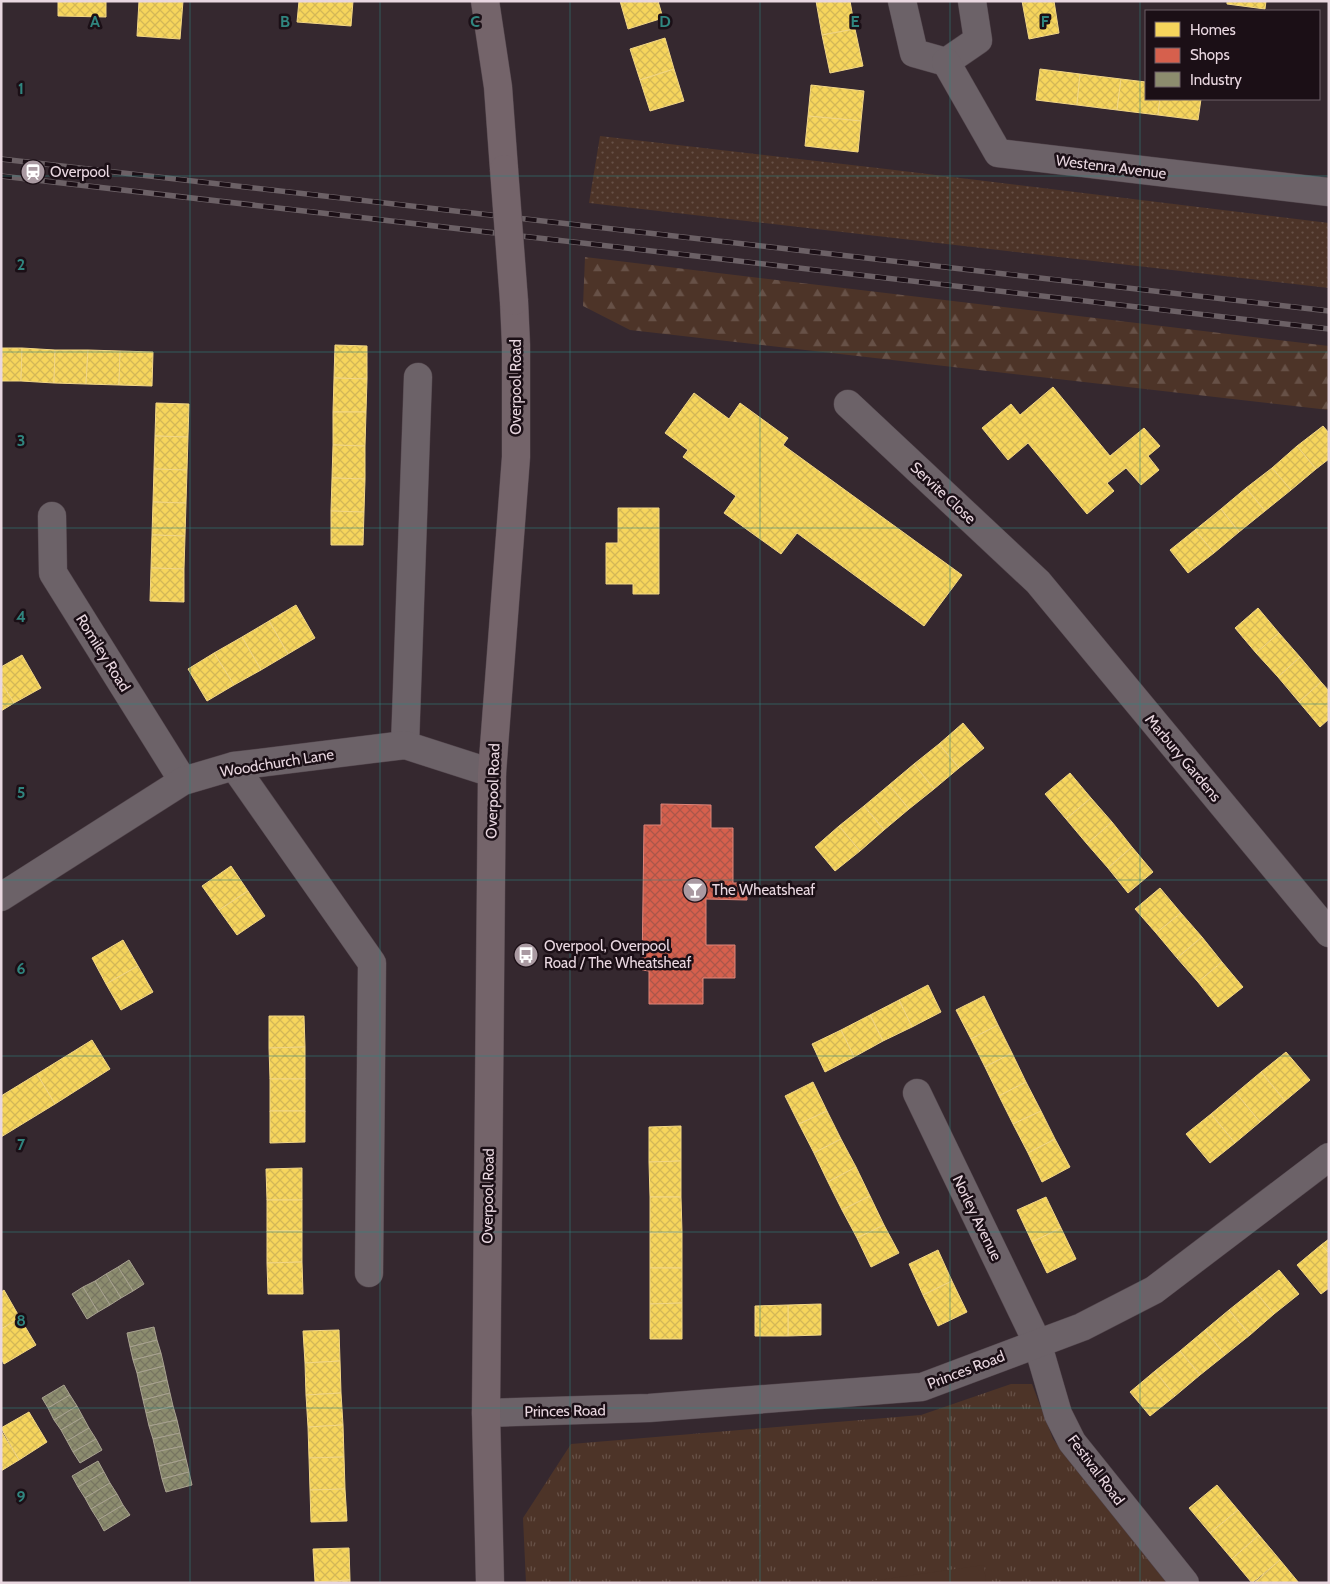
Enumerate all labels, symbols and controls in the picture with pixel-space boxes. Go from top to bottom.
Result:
legend [1145,10,1320,100]
text: A [90,12,100,31]
text: B [280,12,290,31]
text: C [470,12,480,31]
text: D [659,12,671,31]
text: E [850,12,860,31]
text: F [1041,12,1050,31]
text: Homes [1190,21,1236,39]
text: Shops [1190,46,1230,64]
text: Industry [1190,71,1242,89]
text: 1 [18,79,24,98]
street label: Westenra Avenue [1055,151,1168,183]
station icon: Overpool [20,159,46,185]
place label: Overpool [50,163,110,181]
text: 2 [17,255,25,274]
street label: Overpool Road [507,339,525,435]
text: 3 [17,431,25,450]
street label: Servite Close [907,458,980,528]
text: 4 [16,607,26,626]
street label: Romiley Road [72,611,134,695]
street label: Marbury Gardens [1141,711,1225,805]
street label: Overpool Road [482,743,504,839]
street label: Woodchurch Lane [219,745,335,781]
text: 5 [17,783,25,802]
bar icon: The Wheatsheaf [682,877,708,903]
place label: The Wheatsheaf [712,881,815,899]
place label: Overpool, Overpool Road / The Wheatsheaf [544,937,691,972]
bus stop icon: Overpool, Overpool Road / The Wheatsheaf [513,942,539,968]
text: 6 [17,959,26,978]
text: 7 [17,1135,26,1154]
street label: Overpool Road [478,1148,498,1244]
street label: Norley Avenue [949,1172,1006,1264]
text: 8 [16,1311,26,1330]
street label: Princes Road [925,1347,1007,1393]
street label: Princes Road [524,1401,606,1421]
street label: Festival Road [1064,1431,1128,1509]
text: 9 [17,1487,26,1506]

